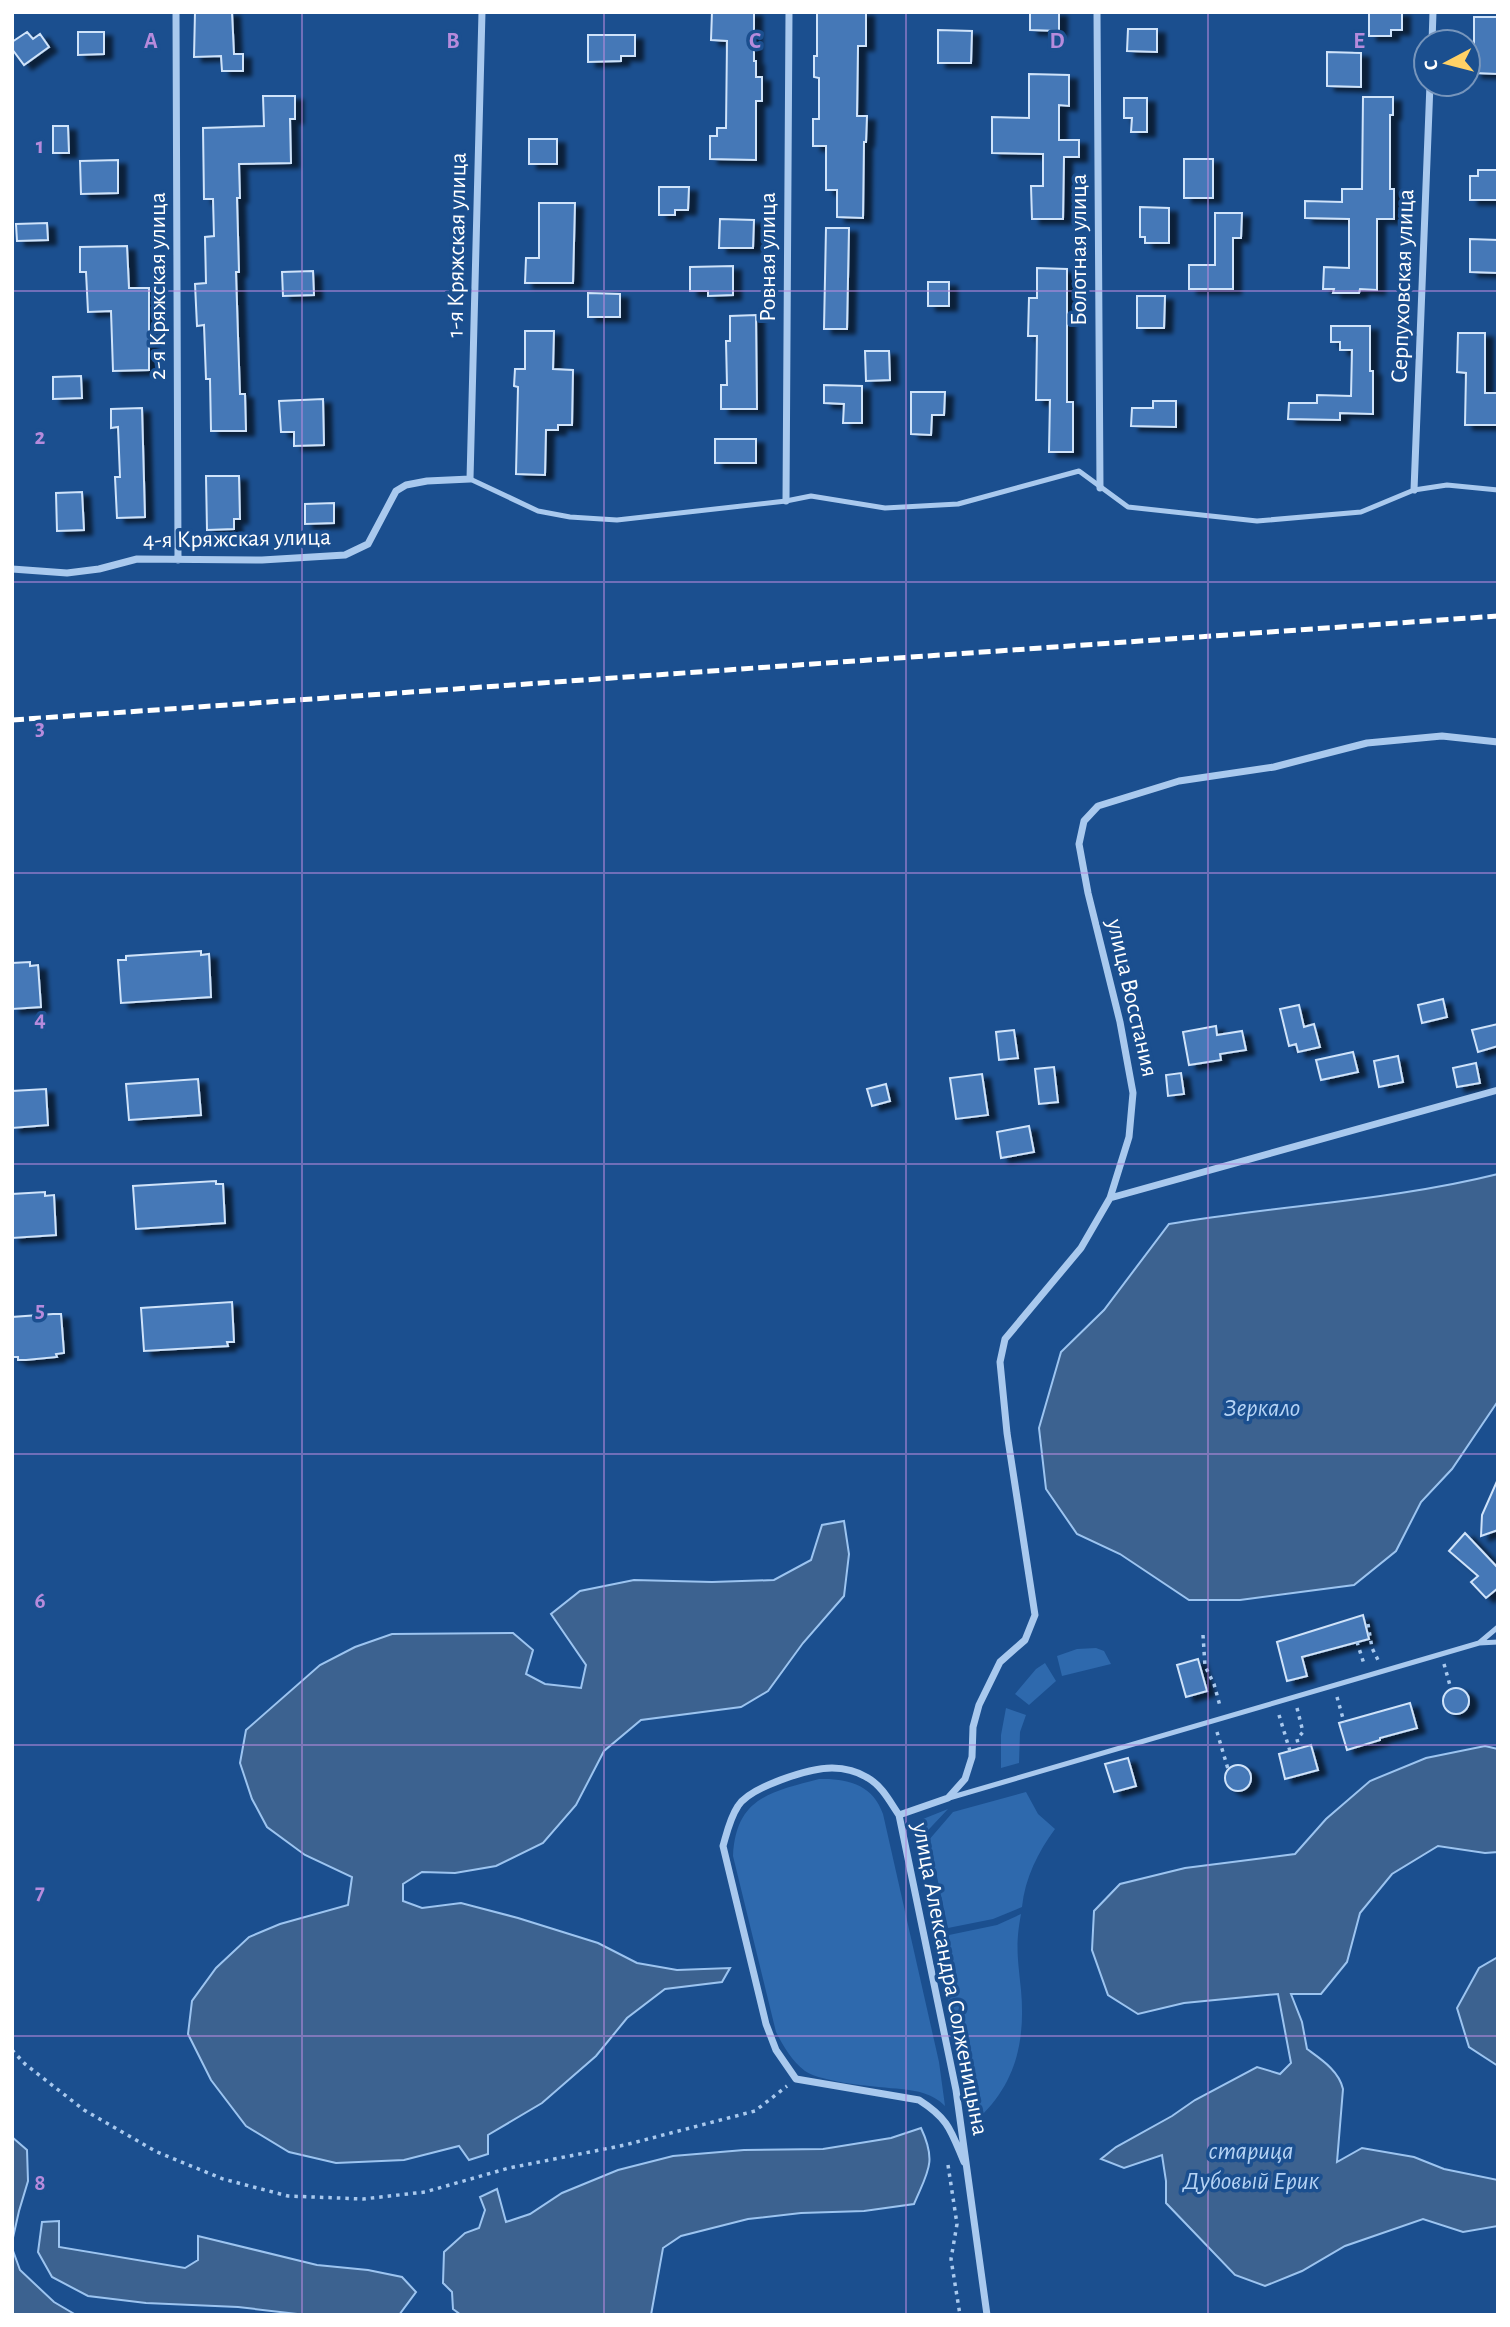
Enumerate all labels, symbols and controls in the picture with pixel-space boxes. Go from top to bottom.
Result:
north arrow [1412,28,1482,98]
text: A [144,30,158,53]
text: B [446,30,460,53]
text: C [749,30,761,53]
text: D [1049,30,1065,53]
text: E [1353,30,1365,53]
text: С [1422,59,1442,71]
text: 1 [36,135,44,158]
street label: 1-я Кряжская улица [443,152,471,338]
street label: Болотная улица [1067,174,1091,326]
street label: Серпуховская улица [1388,188,1418,383]
street label: 2-я Кряжская улица [146,192,170,380]
street label: Ровная улица [756,192,780,322]
text: 2 [35,426,46,449]
street label: 4-я Кряжская улица [143,525,331,553]
text: 3 [35,717,45,740]
street label: улица Восстания [1102,916,1162,1079]
text: 4 [34,1008,46,1031]
text: 5 [35,1299,45,1322]
water label: Зеркало [1224,1395,1300,1421]
text: 6 [34,1590,46,1613]
street label: улица Александра Солженицына [908,1820,992,2138]
text: 7 [35,1881,45,1904]
water label: старица Дубовый Ерик [1182,2138,1320,2194]
text: 8 [34,2172,46,2195]

